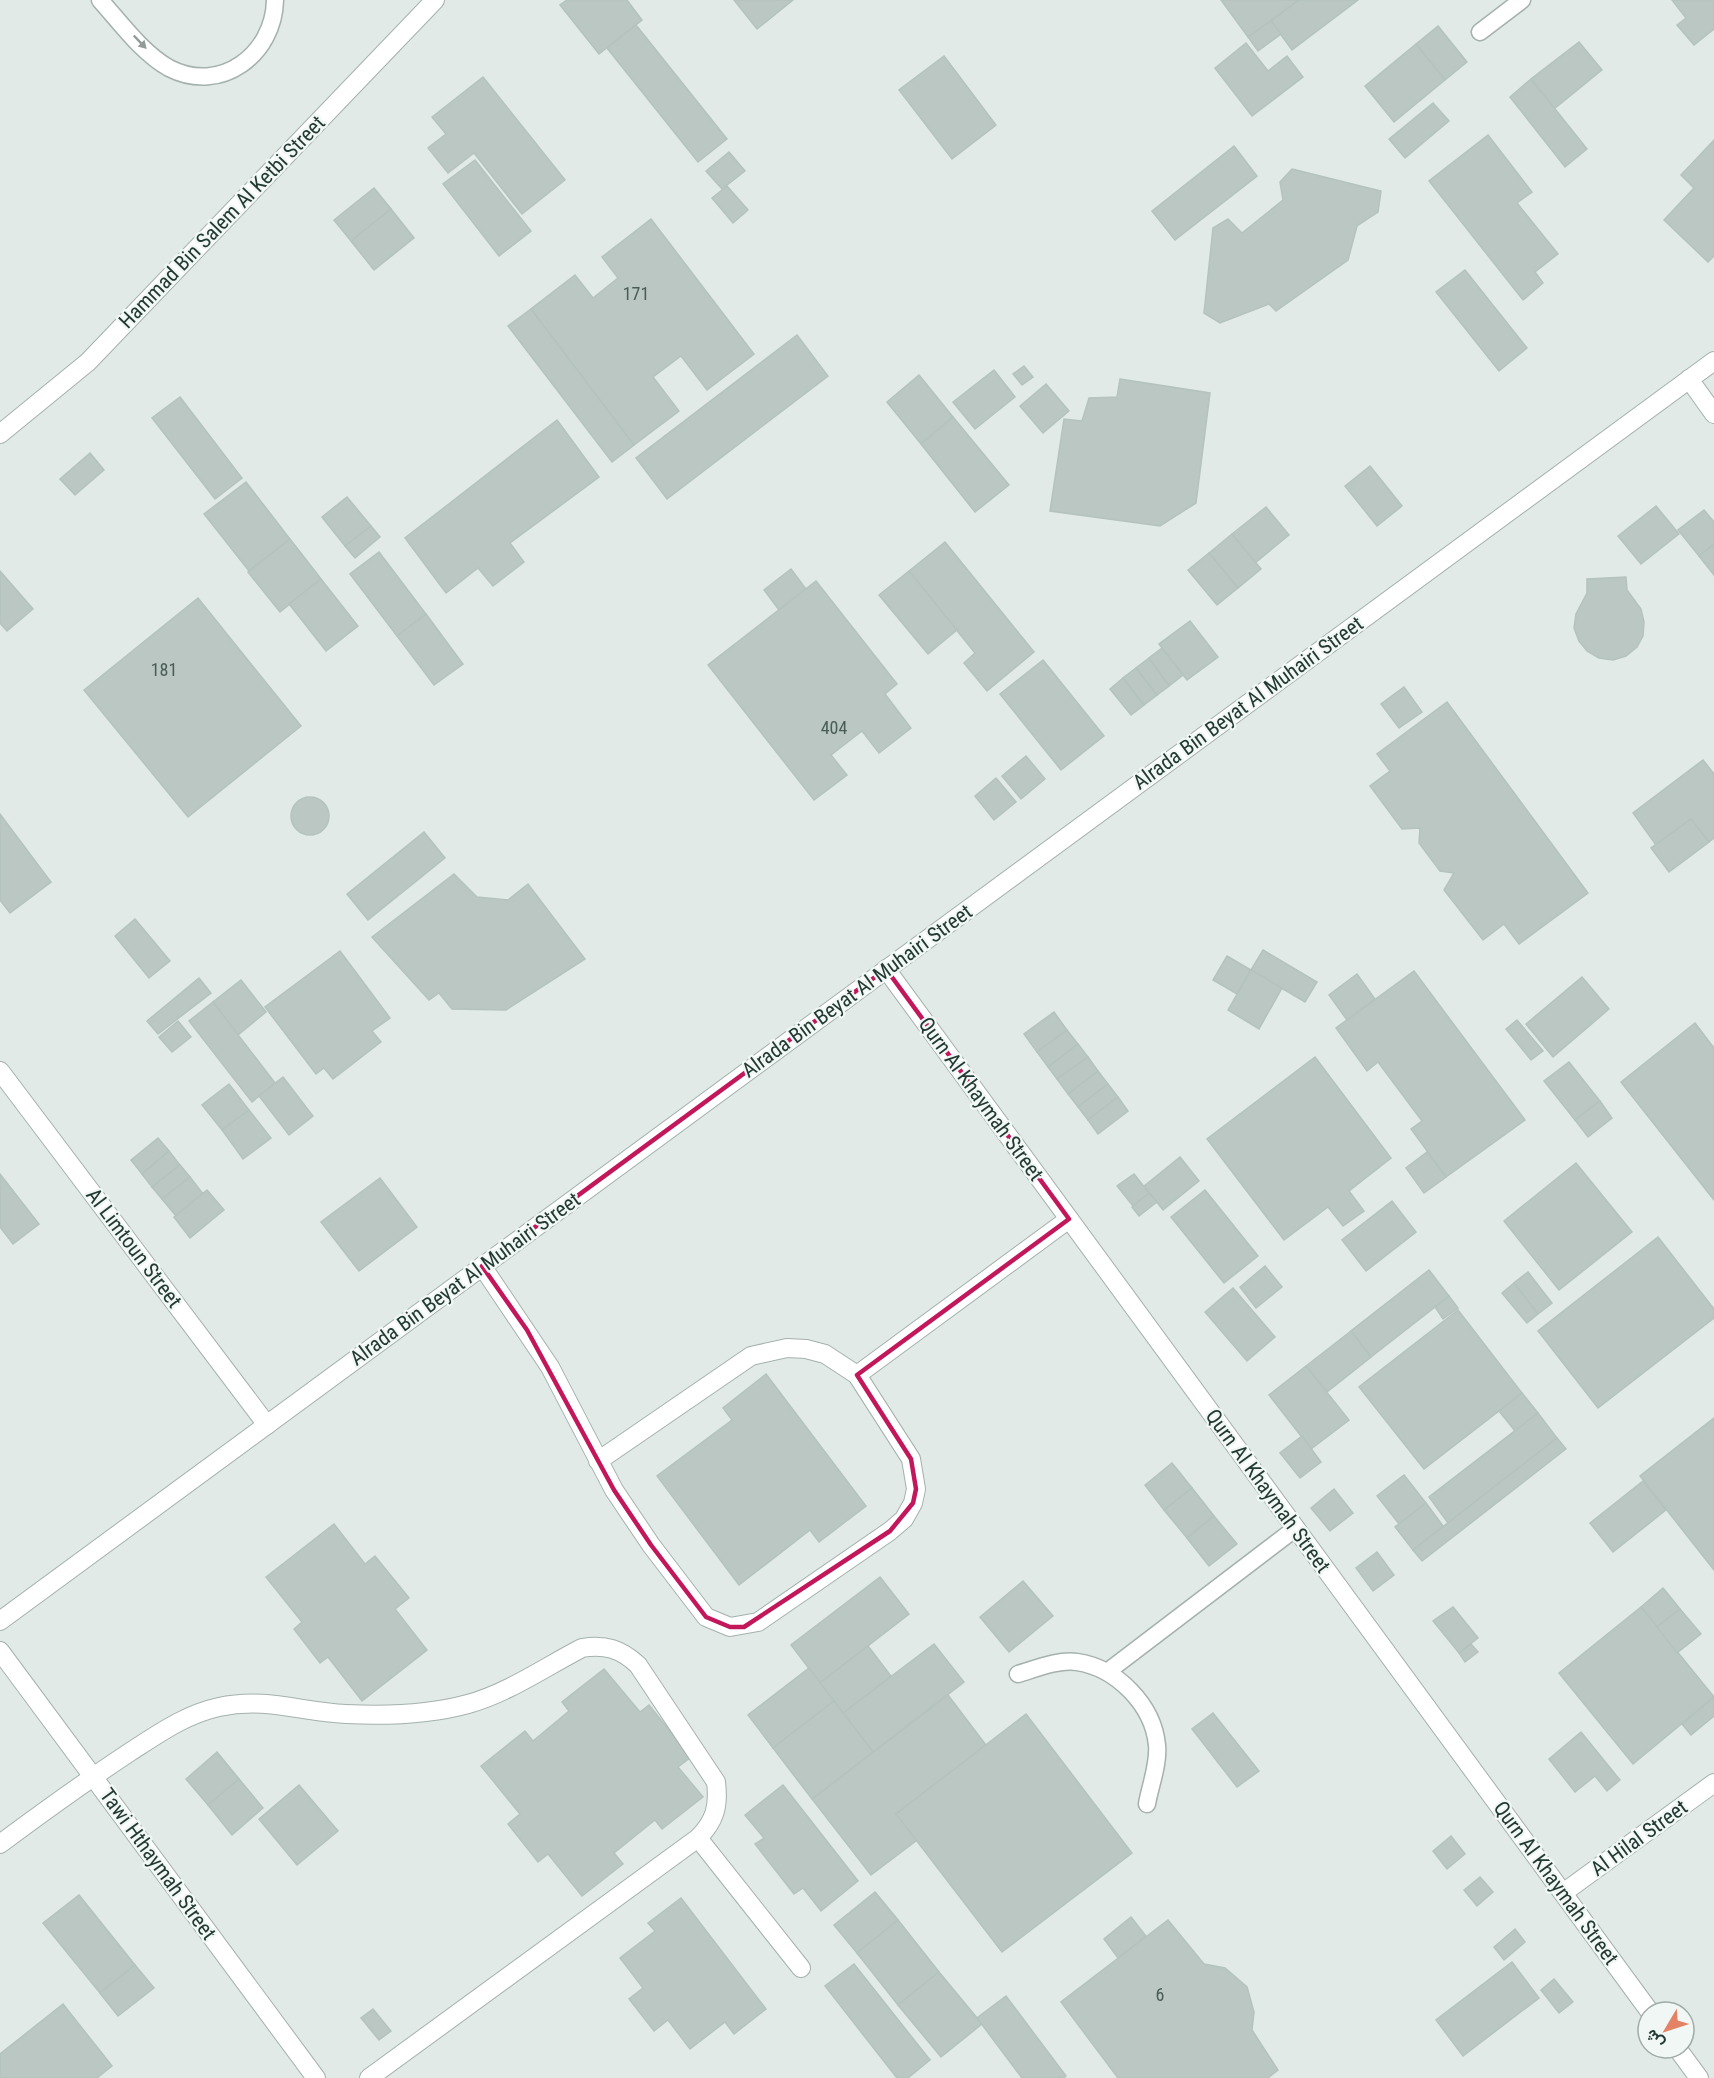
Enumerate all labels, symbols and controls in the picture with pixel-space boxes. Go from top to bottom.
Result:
one-way arrow [133,35,147,50]
street label: Hammad Bin Salem Al Ketbi Street [114,111,330,333]
house number: 171 [623,283,649,304]
street label: Alrada Bin Beyat Al Muhairi Street [1128,611,1368,795]
house number: 181 [151,659,177,680]
house number: 404 [821,717,847,738]
street label: Alrada Bin Beyat Al Muhairi Street [737,899,977,1083]
street label: Qurn Al Khaymah Street [914,1013,1048,1185]
street label: Al Limtoun Street [81,1184,187,1312]
street label: Alrada Bin Beyat Al Muhairi Street [345,1187,585,1371]
street label: Qurn Al Khaymah Street [1201,1405,1335,1577]
street label: Tawi Hthaymah Street [95,1784,221,1944]
street label: Al Hilal Street [1586,1795,1692,1881]
street label: Qurn Al Khaymah Street [1489,1797,1623,1969]
house number: 6 [1156,1984,1164,2005]
north arrow [1636,2000,1696,2060]
text: ش [1641,2026,1668,2053]

